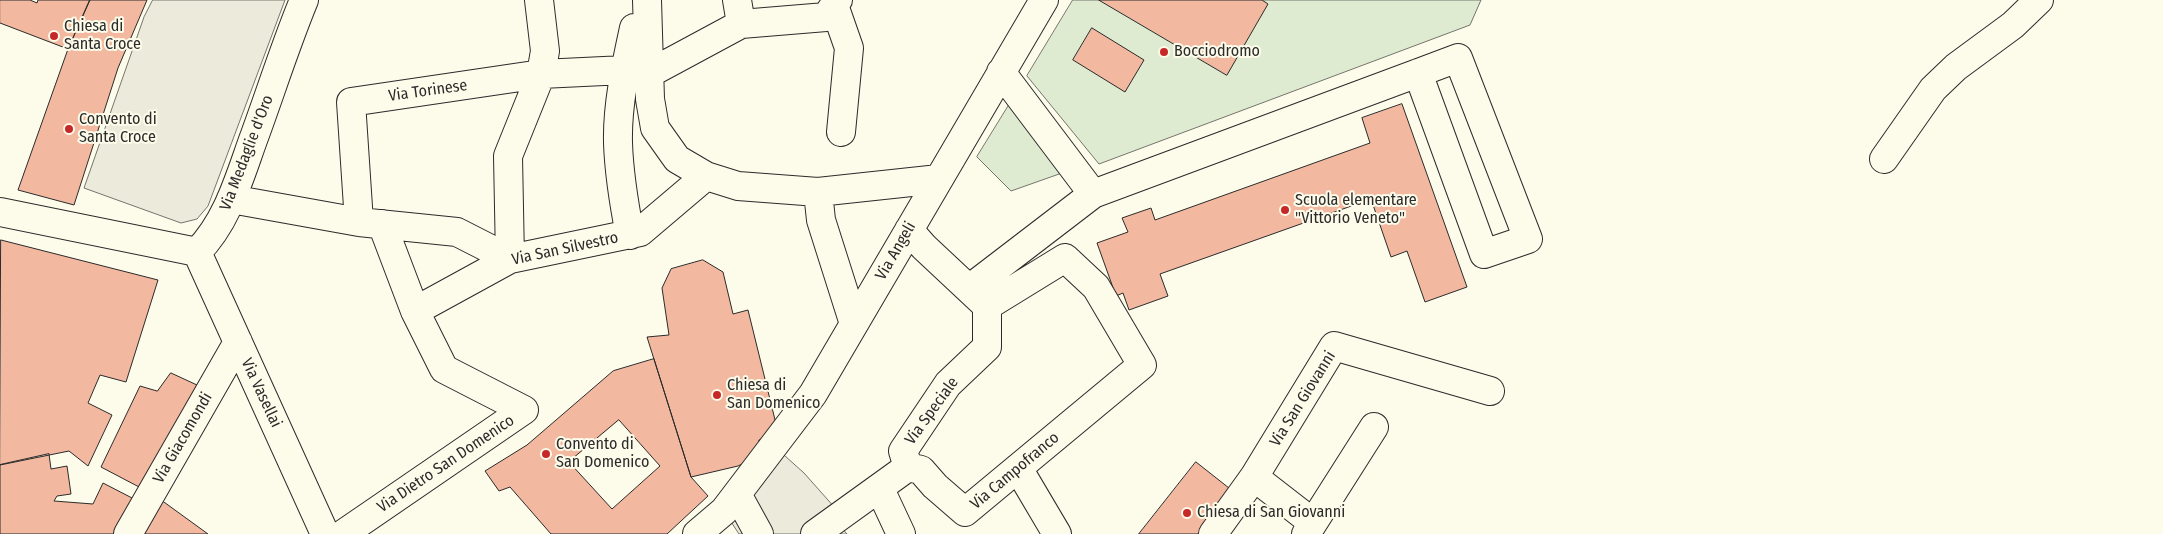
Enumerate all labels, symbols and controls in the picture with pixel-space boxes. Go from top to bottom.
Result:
place label: Chiesa di Santa Croce [64,17,141,55]
marker: Chiesa di Santa Croce [48,30,60,42]
place label: Bocciodromo [1174,42,1260,62]
marker: Bocciodromo [1158,46,1170,58]
street label: Via Torinese [387,76,469,106]
street label: Via Medaglie d'Oro [216,93,278,213]
place label: Convento di Santa Croce [79,110,157,148]
marker: Convento di Santa Croce [63,123,75,135]
place label: Scuola elementare "Vittorio Veneto" [1295,191,1417,229]
marker: Scuola elementare "Vittorio Veneto" [1279,204,1291,216]
street label: Via Angeli [872,218,920,284]
street label: Via San Silvestro [510,228,620,270]
street label: Via San Giovanni [1266,348,1340,450]
street label: Via Vasellai [237,355,285,431]
street label: Via Speciale [901,374,963,448]
place label: Chiesa di San Domenico [727,376,820,414]
street label: Via Giacomondi [149,389,217,487]
marker: Chiesa di San Domenico [711,389,723,401]
street label: Via Dietro San Domenico [374,411,518,517]
street label: Via Campofranco [967,428,1063,514]
place label: Convento di San Domenico [556,435,649,473]
marker: Convento di San Domenico [540,448,552,460]
place label: Chiesa di San Giovanni [1197,503,1345,523]
marker: Chiesa di San Giovanni [1181,507,1193,519]

